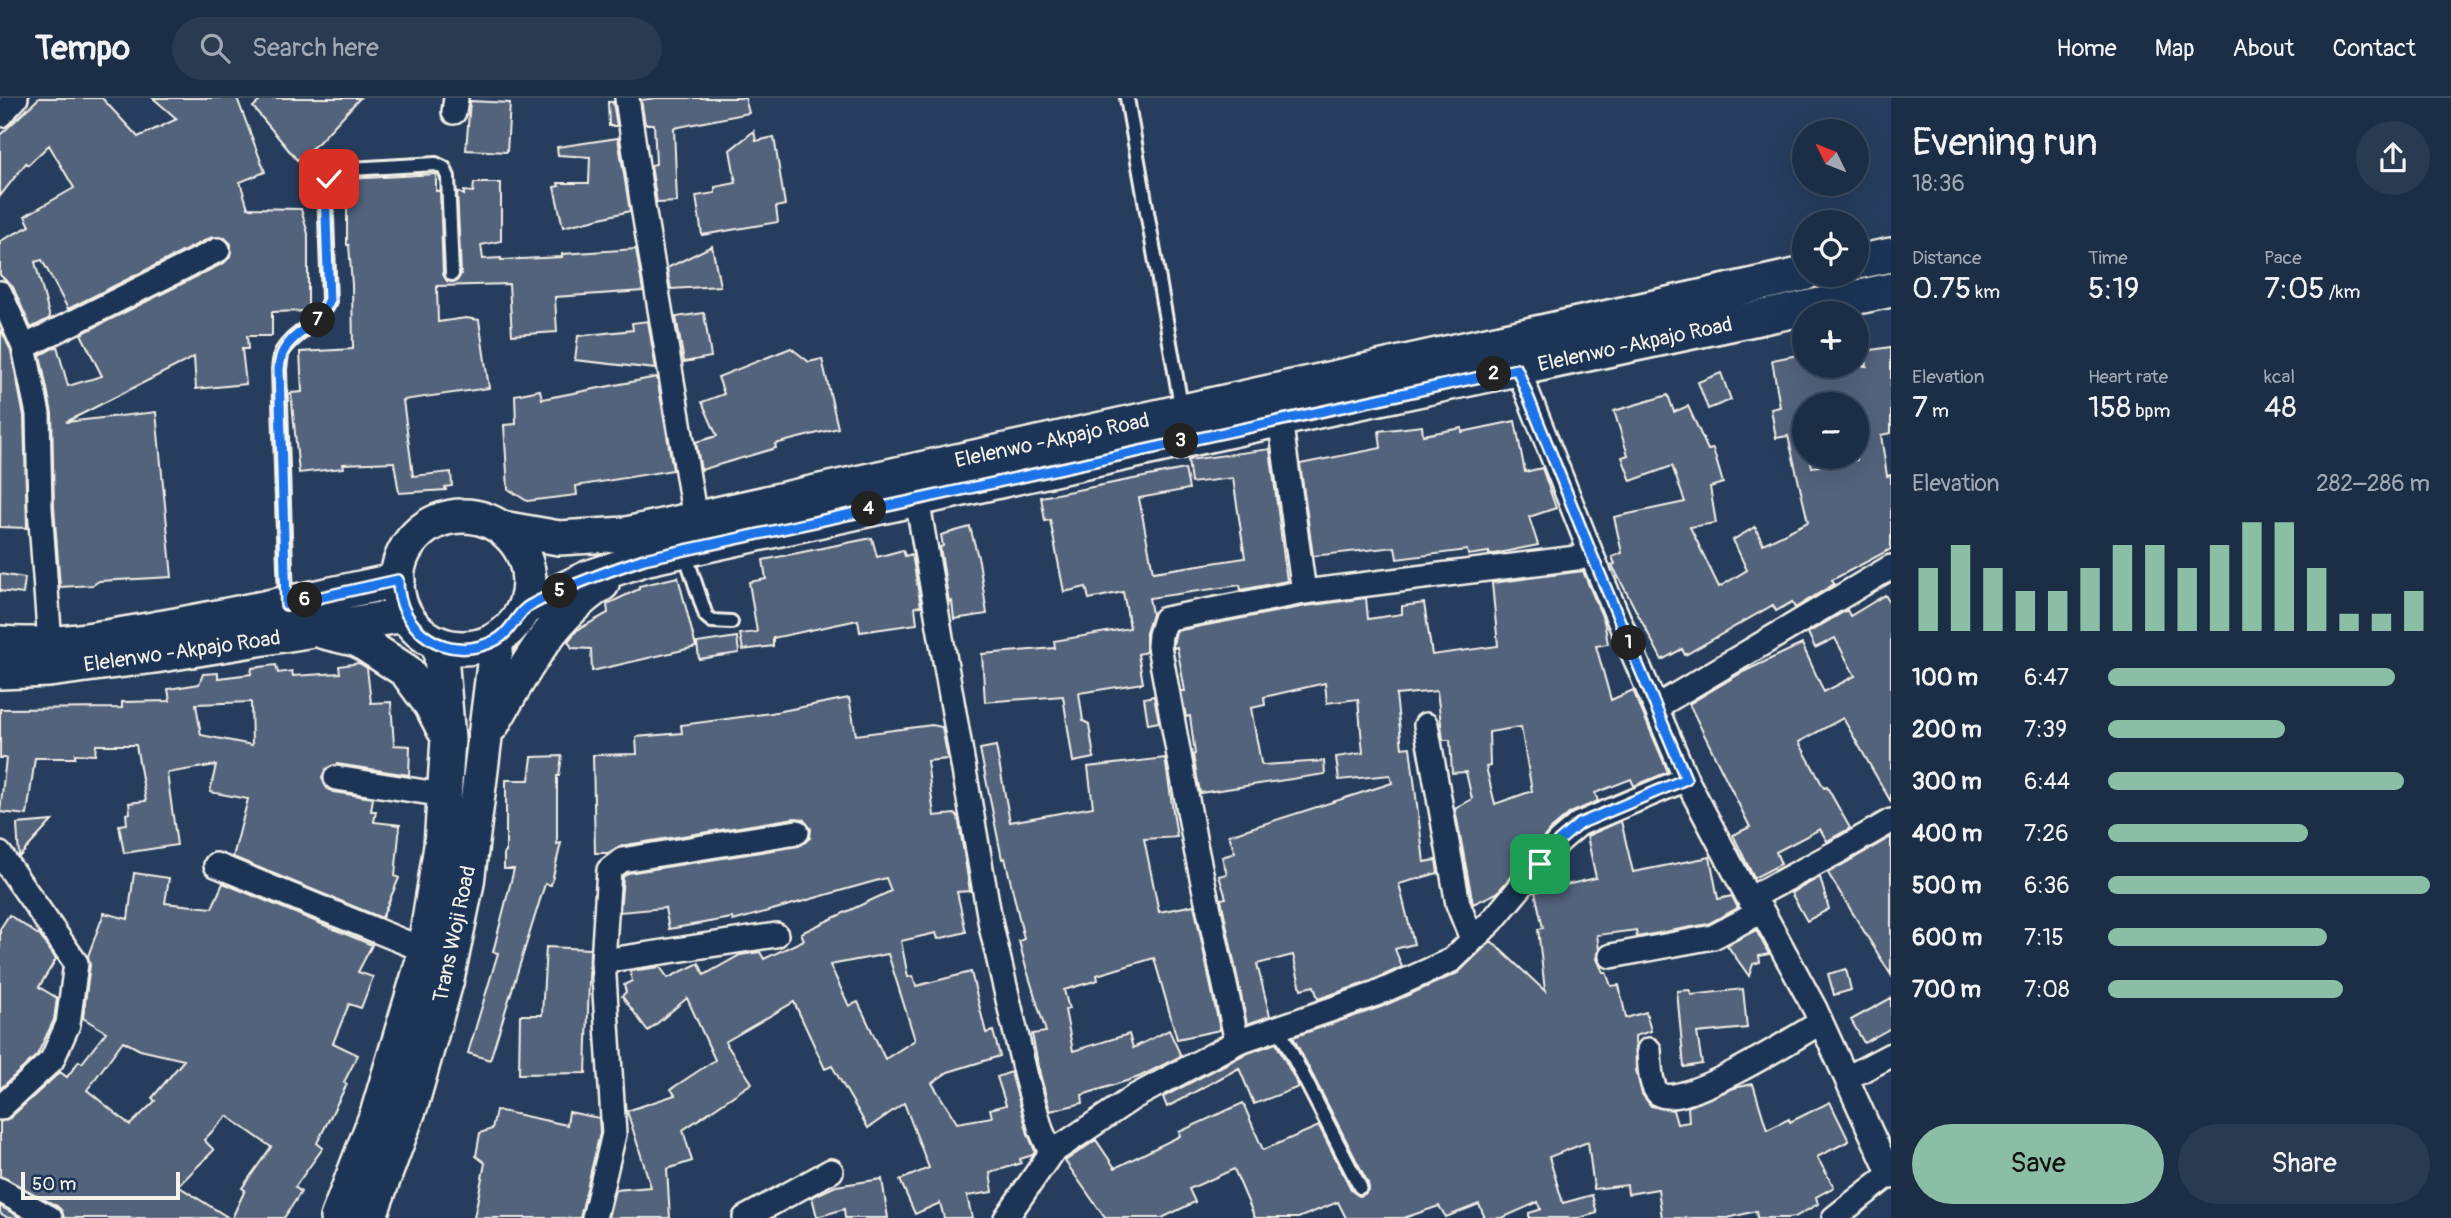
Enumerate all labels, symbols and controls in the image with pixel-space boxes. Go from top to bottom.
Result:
search box [172,17,662,80]
text: Tempo [35,28,130,69]
icon: search [196,29,234,67]
text: Search here [252,32,379,64]
text: Home [2056,34,2117,63]
text: Map [2155,34,2195,63]
text: About [2233,34,2295,63]
text: Contact [2333,34,2416,63]
north arrow [1792,119,1869,196]
map controls [1792,119,1869,469]
text: Evening run [1912,119,2098,167]
button: share [2356,121,2430,195]
pin [299,149,359,209]
icon: check [310,160,348,198]
text: 18:36 [1912,169,1965,198]
button: locate [1792,210,1869,287]
text: Distance [1912,246,1981,270]
text: Time [2088,246,2128,270]
text: Pace [2264,246,2302,270]
text: 0.75 [1912,270,1971,307]
text: 5:19 [2088,270,2139,307]
text: 7:05 [2264,270,2325,307]
text: km [1971,280,2000,304]
text: /km [2325,280,2360,304]
button: + [1792,301,1869,378]
pin: 7 [300,302,336,338]
text: 7 [312,307,323,331]
street label: Elelenwo -Akpajo Road [1535,311,1735,378]
pin: 2 [1476,356,1512,392]
text: 2 [1488,361,1499,385]
text: Elevation [1912,365,1984,389]
text: Heart rate [2088,365,2168,389]
text: kcal [2264,365,2295,389]
text: 7 [1912,389,1928,426]
text: 158 [2088,389,2131,426]
text: 48 [2264,389,2297,426]
button: − [1792,392,1869,469]
text: m [1928,399,1949,423]
text: bpm [2131,399,2170,423]
street label: Elelenwo -Akpajo Road [952,407,1152,474]
pin: 3 [1164,424,1198,458]
text: 3 [1175,428,1186,452]
text: Elevation [1912,469,2000,498]
text: 282–286 m [2316,469,2430,498]
pin: 4 [852,492,886,526]
text: 4 [863,496,874,520]
pin: 5 [542,574,578,608]
text: 5 [554,578,565,602]
pin: 6 [288,582,322,618]
text: 6 [299,587,310,611]
street label: Elelenwo -Akpajo Road [82,624,282,679]
pin: 1 [1612,626,1646,660]
text: 1 [1625,630,1632,654]
text: 100 m [1912,663,1978,692]
text: 6:47 [2024,663,2069,692]
text: 200 m [1912,715,1982,744]
text: 7:39 [2024,715,2067,744]
text: 300 m [1912,767,1982,796]
text: 6:44 [2024,767,2070,796]
text: 400 m [1912,819,1982,848]
text: 7:26 [2024,819,2069,848]
pin [1510,834,1570,894]
icon: arrive [1521,845,1559,883]
street label: Trans Woji Road [427,863,482,1005]
text: 500 m [1912,871,1981,900]
text: 6:36 [2024,871,2070,900]
text: 600 m [1912,923,1982,952]
text: 7:15 [2024,923,2064,952]
text: 700 m [1912,975,1981,1004]
text: 7:08 [2024,975,2070,1004]
button: Save [1912,1124,2164,1204]
button: Share [2178,1124,2430,1204]
scale bar [21,1169,180,1201]
text: 50 m [32,1172,76,1196]

